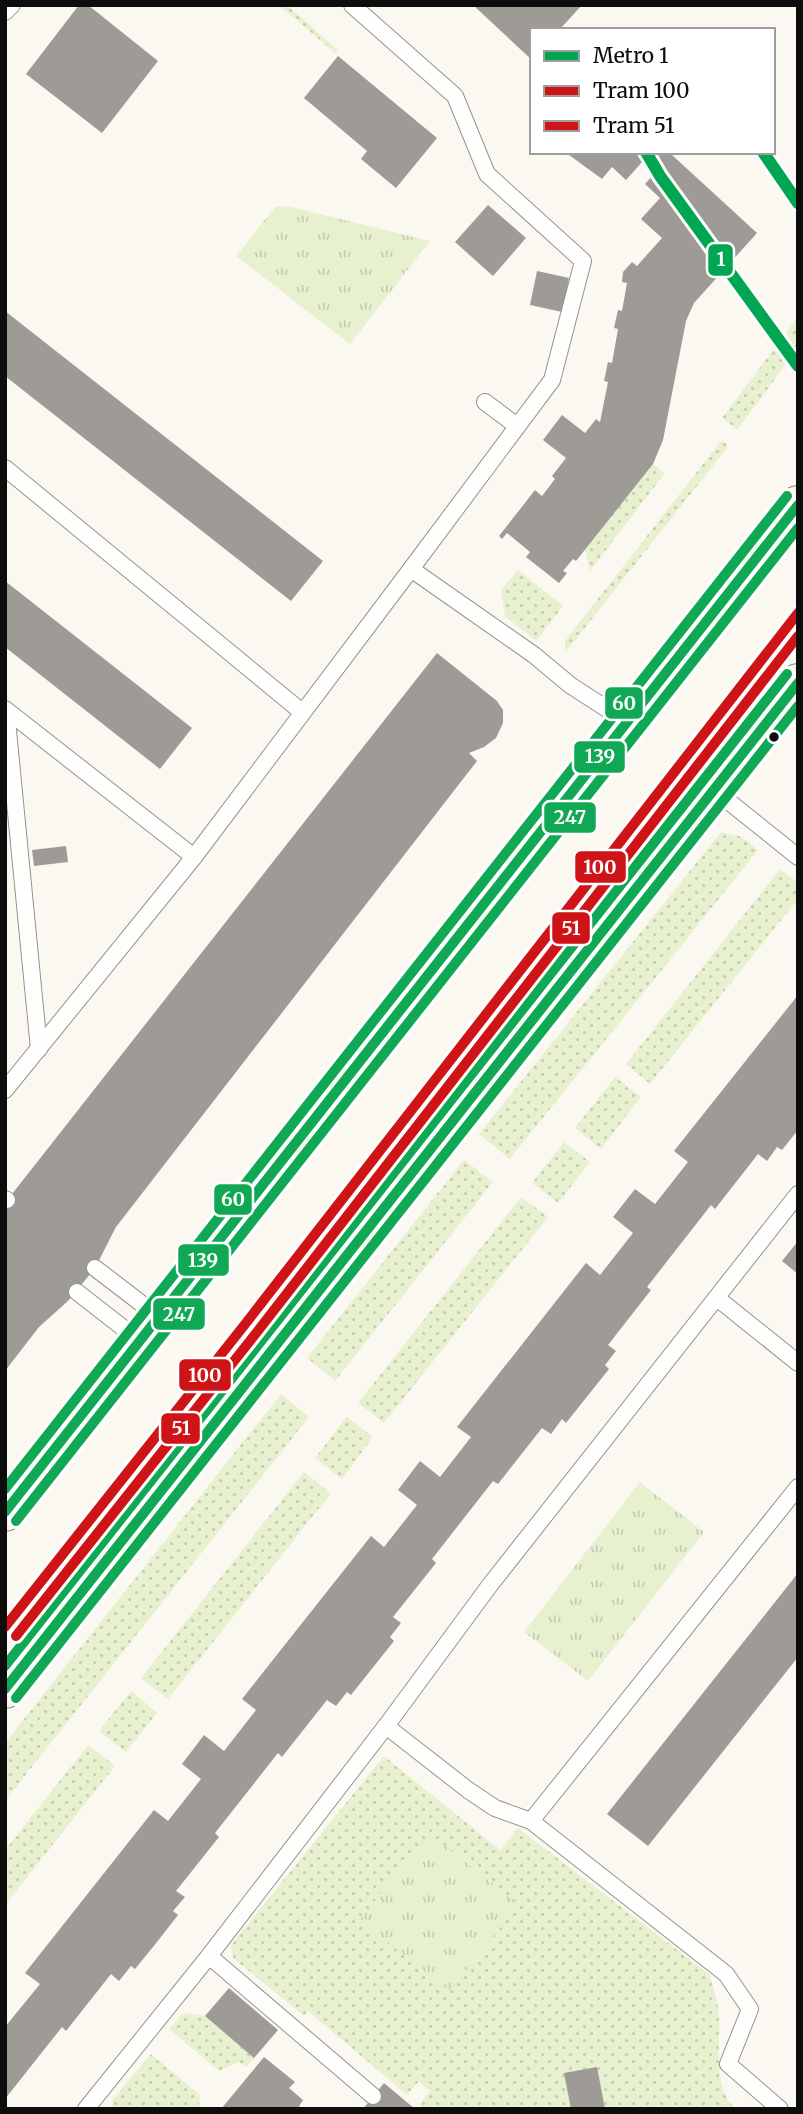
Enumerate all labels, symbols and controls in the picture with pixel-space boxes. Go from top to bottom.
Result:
legend [530,28,775,154]
text: Metro 1 [593,42,669,69]
text: Tram 100 [593,77,690,104]
text: Tram 51 [593,112,675,139]
line badge: 1 [707,243,734,277]
text: 1 [717,247,726,271]
line badge: 60 [604,686,644,720]
text: 60 [612,691,636,715]
unlabelled marker [767,730,781,744]
line badge: 139 [573,740,626,774]
text: 139 [585,744,615,768]
line badge: 247 [543,801,597,834]
text: 247 [554,805,586,829]
line badge: 100 [574,850,627,884]
text: 100 [583,855,617,879]
line badge: 51 [551,911,591,945]
text: 51 [561,916,581,940]
line badge: 60 [213,1183,253,1216]
text: 60 [221,1187,245,1211]
line badge: 139 [177,1243,230,1277]
text: 139 [188,1248,218,1272]
line badge: 247 [152,1297,206,1331]
text: 247 [163,1302,195,1326]
line badge: 100 [178,1358,232,1392]
text: 100 [188,1363,222,1387]
line badge: 51 [160,1412,201,1445]
text: 51 [171,1416,191,1440]

